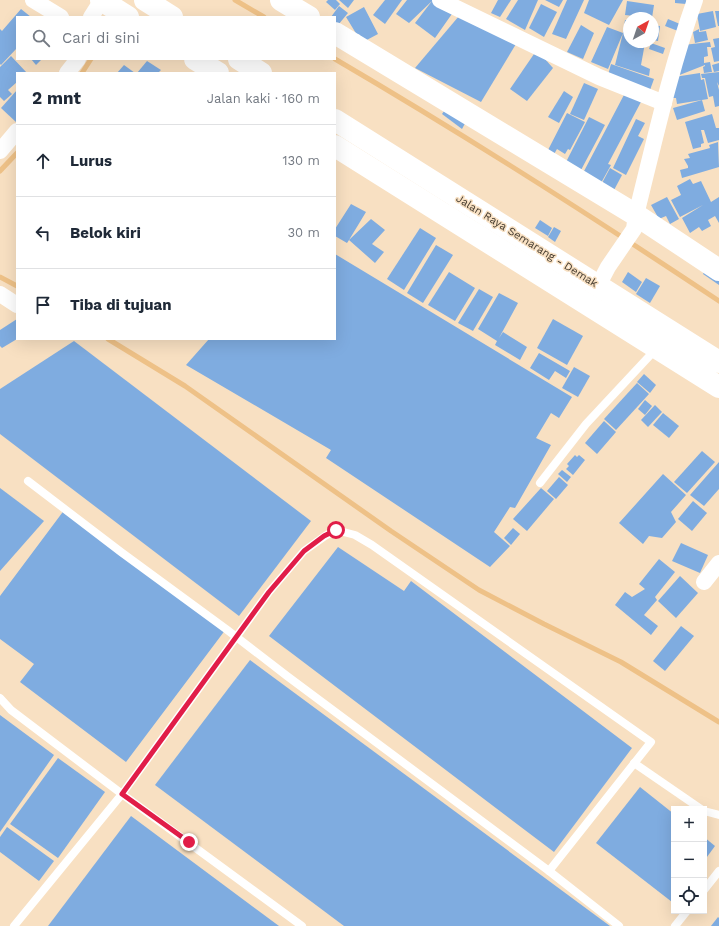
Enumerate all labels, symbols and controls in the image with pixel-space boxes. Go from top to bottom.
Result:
north arrow [623,12,659,48]
search box [16,16,336,60]
icon: search [30,27,52,49]
text: Cari di sini [62,29,140,47]
text: 2 mnt [32,88,81,108]
text: Jalan kaki · 160 m [207,91,320,106]
icon: ahead [32,150,54,172]
text: Lurus [70,152,112,170]
text: 130 m [282,153,320,168]
street label: Jalan Raya Semarang - Demak [454,192,600,290]
icon: left [32,222,54,244]
text: Belok kiri [70,224,141,242]
text: 30 m [288,225,320,240]
icon: arrive [32,294,54,316]
text: Tiba di tujuan [70,296,172,314]
route start [327,521,345,539]
map controls [671,806,707,914]
button: + [671,806,707,842]
route end [180,833,198,851]
button: − [671,842,707,878]
button: locate [671,878,707,914]

